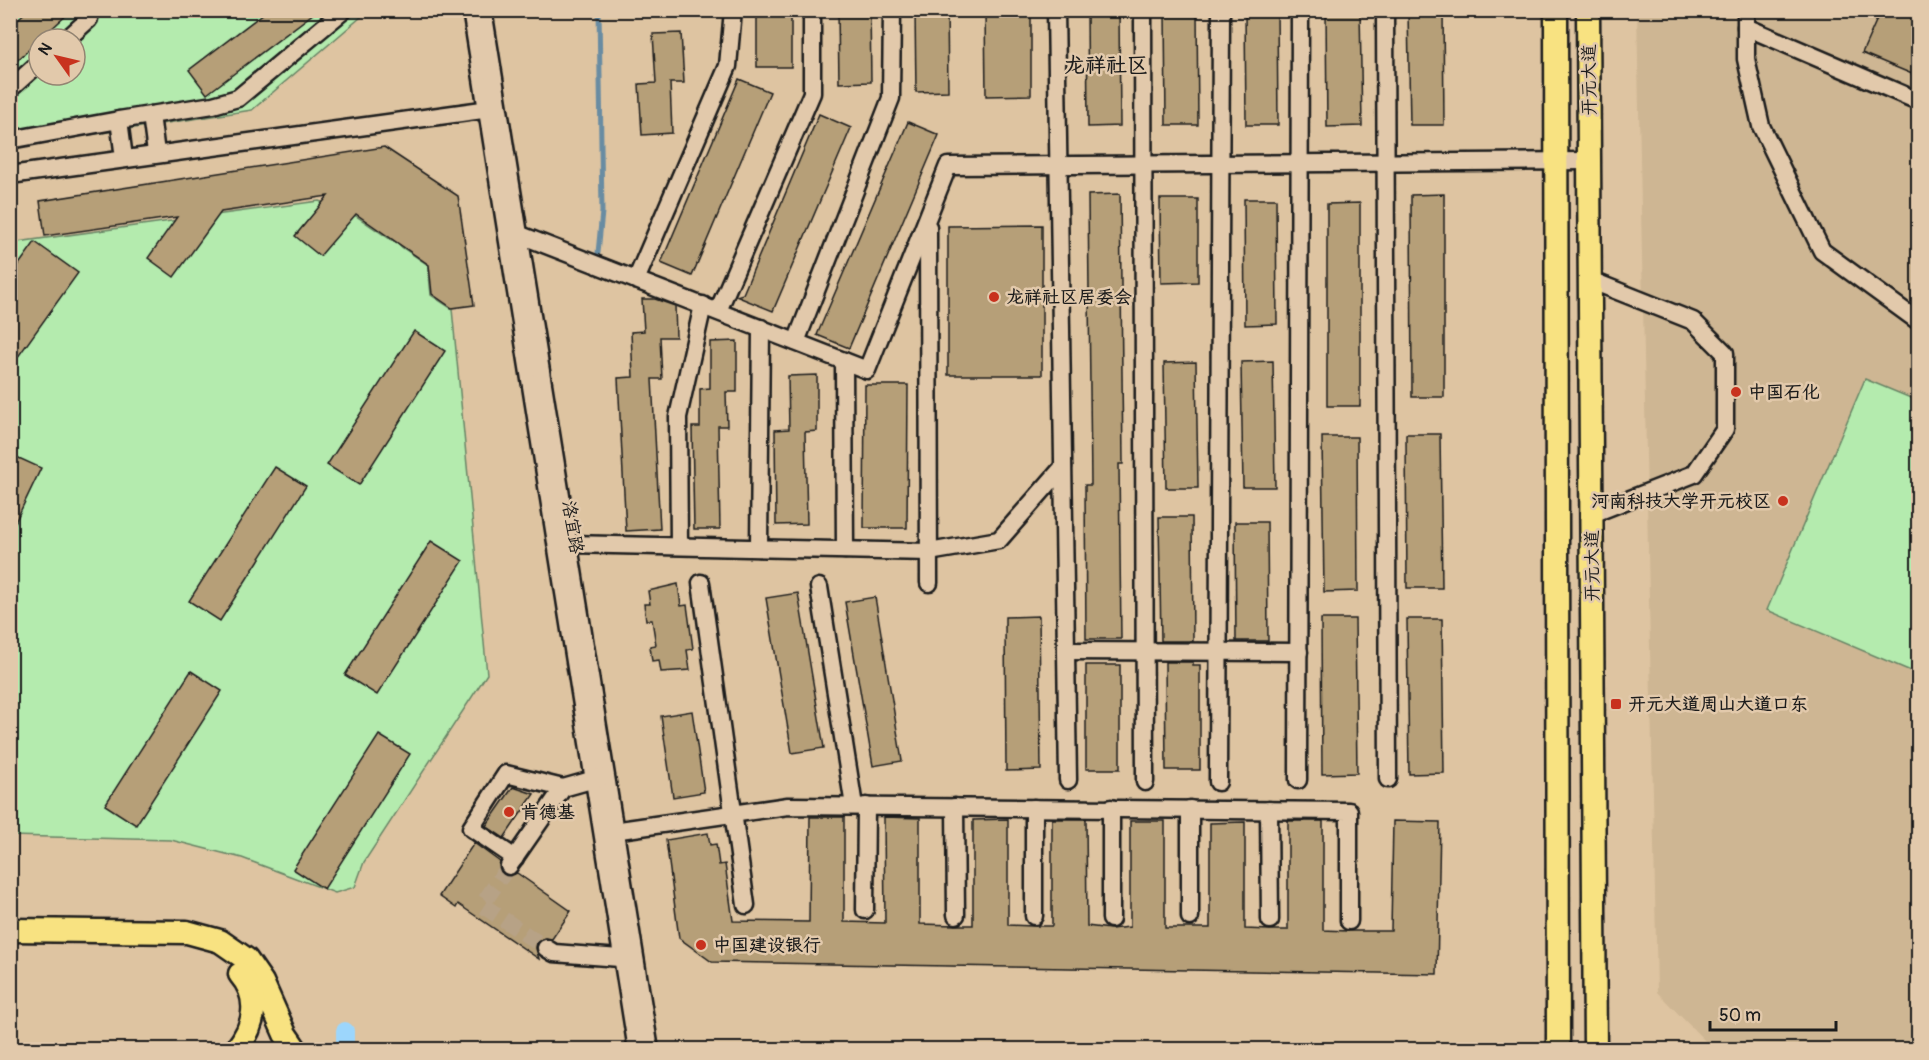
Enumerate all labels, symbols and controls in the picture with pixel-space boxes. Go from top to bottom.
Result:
north arrow [27,27,87,87]
text: N [34,39,57,59]
street label: 开元大道 [1578,44,1601,116]
district label: 龙祥社区 [1064,52,1148,79]
place label: 龙祥社区居委会 [1006,286,1132,309]
marker: 龙祥社区居委会 [987,290,1001,304]
place label: 中国石化 [1748,381,1820,404]
marker: 中国石化 [1729,385,1743,399]
place label: 河南科技大学开元校区 [1591,490,1771,513]
marker: 河南科技大学开元校区 [1776,494,1790,508]
street label: 洛宜路 [557,499,588,556]
street label: 开元大道 [1581,530,1604,602]
place label: 开元大道周山大道口东 [1628,693,1808,716]
marker: 开元大道周山大道口东 [1609,697,1623,711]
place label: 肯德基 [521,801,575,824]
marker: 肯德基 [502,805,516,819]
place label: 中国建设银行 [713,934,821,957]
marker: 中国建设银行 [694,938,708,952]
scale bar [1710,994,1836,1032]
text: 50 m [1719,1004,1761,1027]

